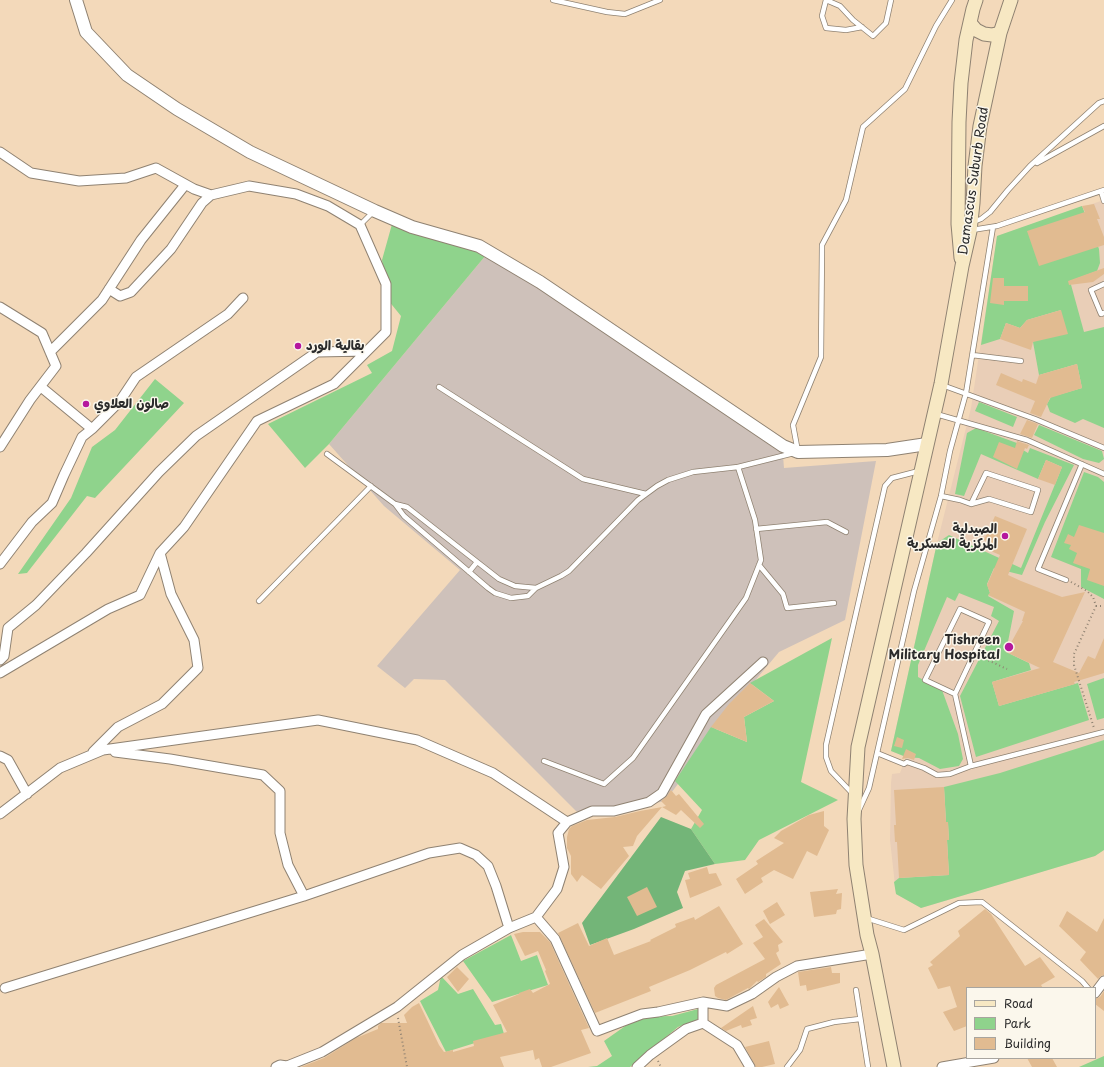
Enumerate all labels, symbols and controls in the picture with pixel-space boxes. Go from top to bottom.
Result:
street label: Damascus Suburb Road [956,106,992,256]
place label: بقالية الورد [306,338,365,354]
marker: بقالية الورد [293,341,303,351]
place label: صالون العلاوي [94,396,169,412]
marker: صالون العلاوي [81,399,91,409]
place label: الصيدلية المركزية العسكرية [907,521,997,552]
marker: الصيدلية المركزية العسكرية [1000,531,1010,541]
place label: Tishreen Military Hospital [888,632,1000,663]
marker: Tishreen Military Hospital [1003,641,1015,653]
legend [966,987,1096,1059]
text: Road [1004,994,1033,1012]
text: Park [1004,1014,1031,1032]
text: Building [1004,1034,1051,1052]

